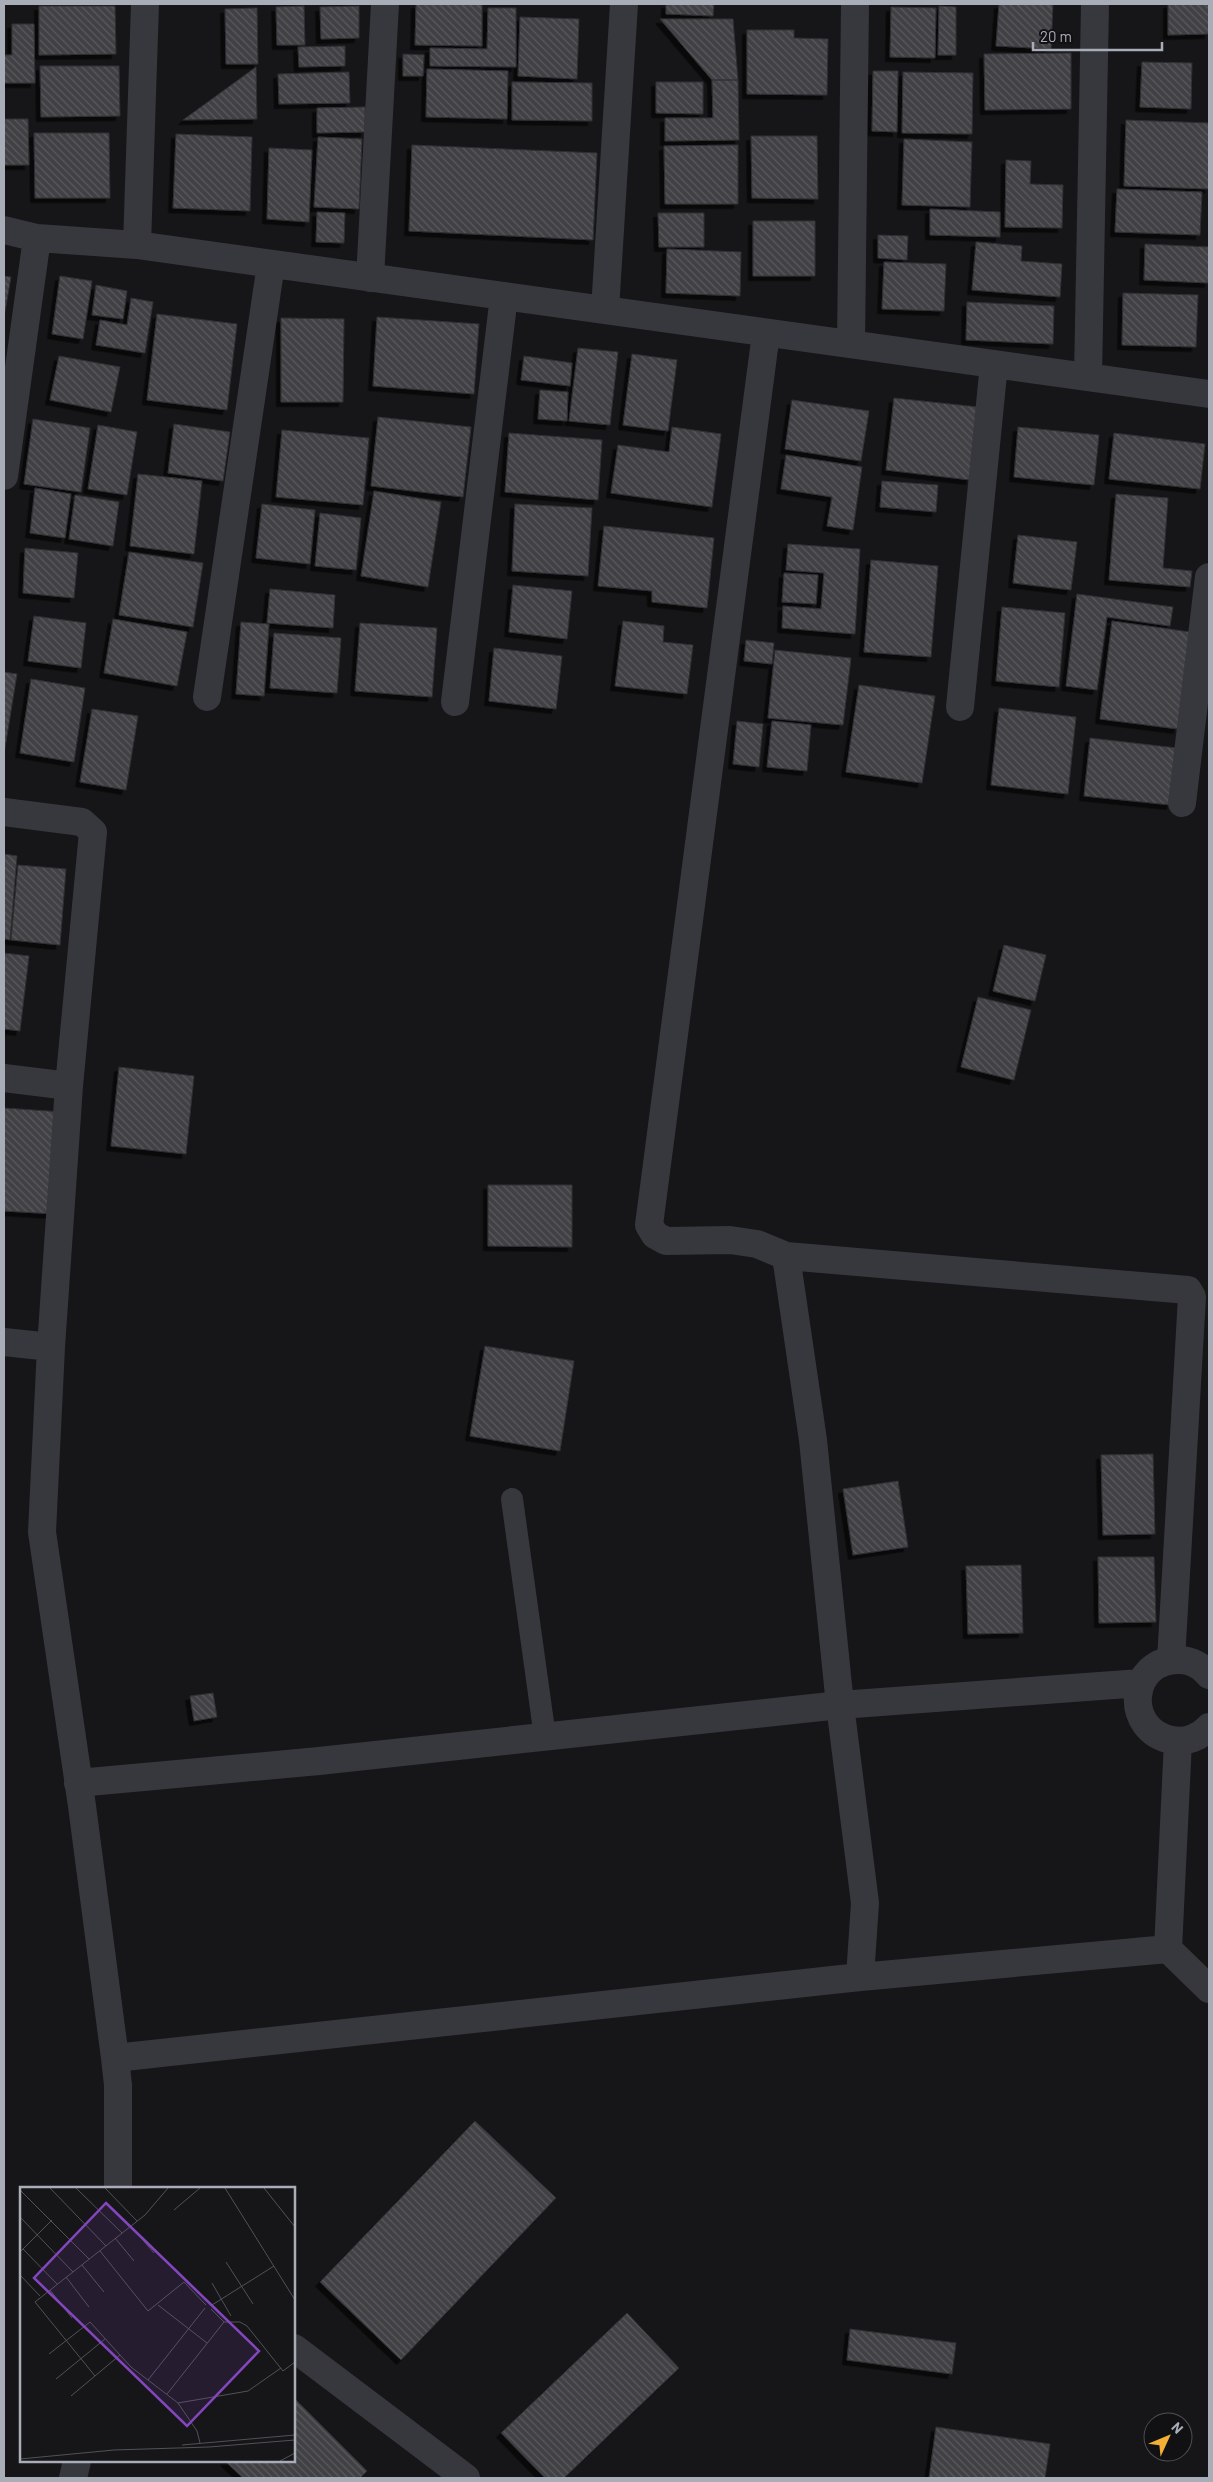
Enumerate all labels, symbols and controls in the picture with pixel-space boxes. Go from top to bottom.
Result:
scale bar [1033,20,1162,52]
text: 20 m [1040,27,1072,45]
inset map [20,2187,295,2462]
north arrow [1143,2412,1193,2462]
text: N [1168,2418,1187,2437]

